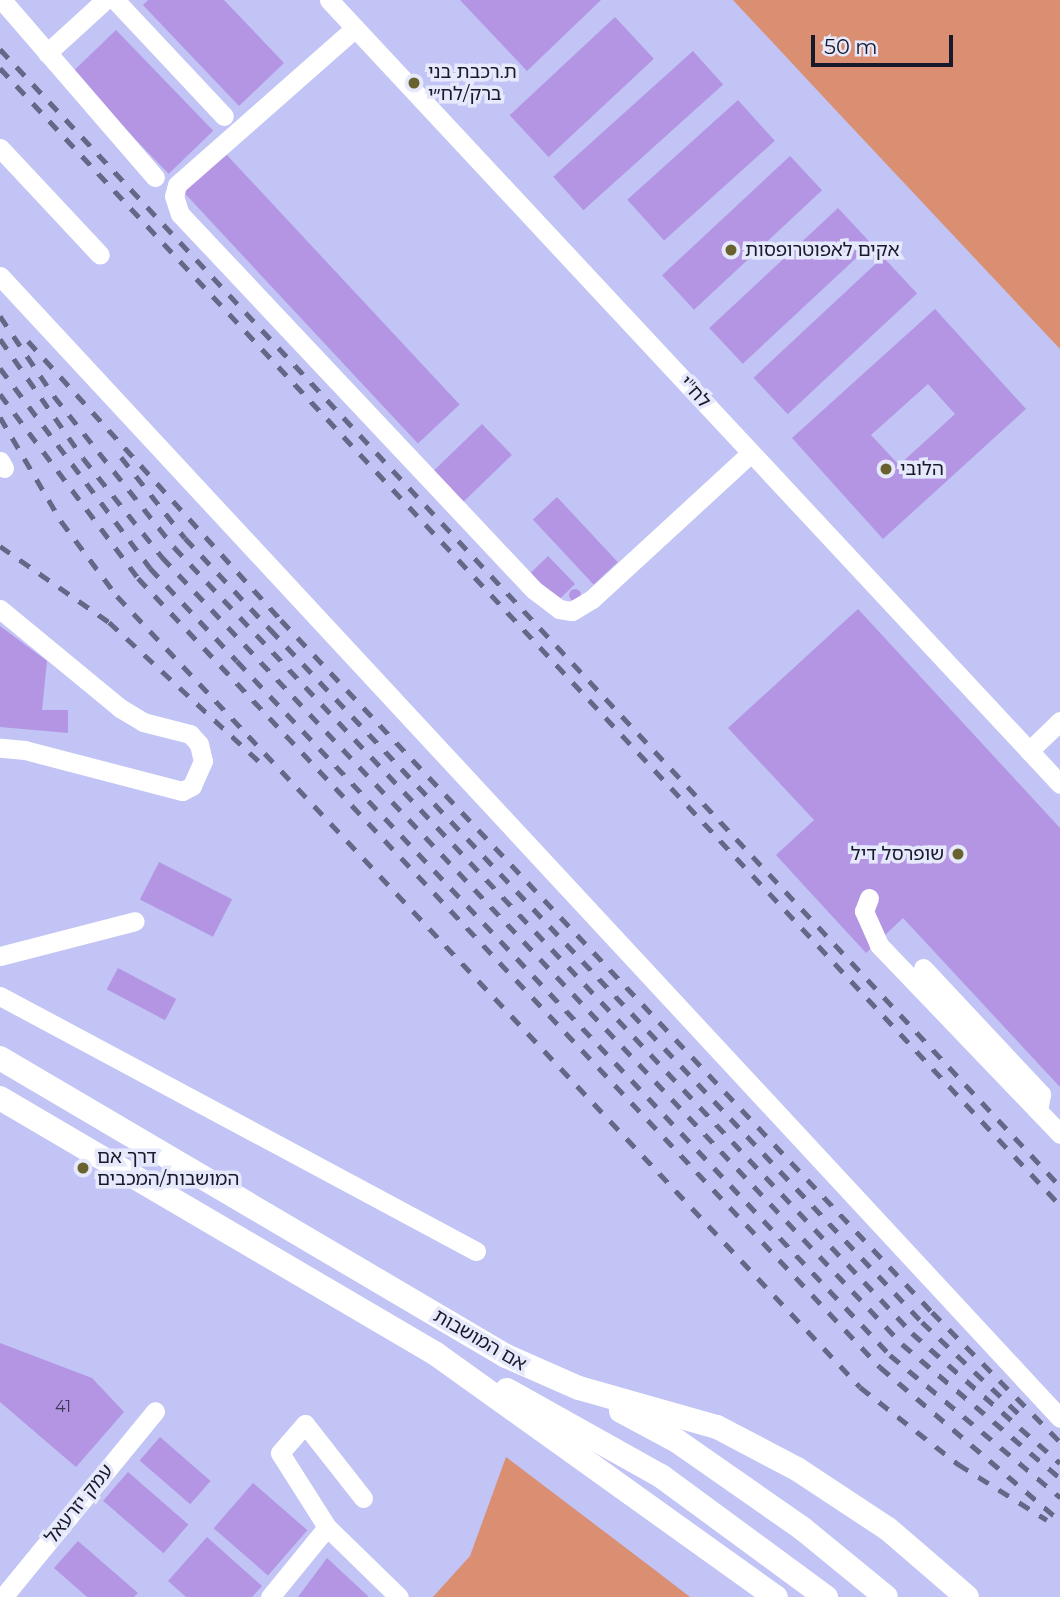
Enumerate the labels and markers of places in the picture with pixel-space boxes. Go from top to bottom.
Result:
place label: ת.רכבת בני ברק/לח״י [428,61,517,105]
marker: ת.רכבת בני ברק/לח״י [406,75,422,91]
place label: אקים לאפוטרופסות [745,239,899,261]
marker: אקים לאפוטרופסות [723,242,739,258]
place label: הלובי [900,458,944,480]
marker: הלובי [878,461,894,477]
place label: שופרסל דיל [851,843,944,865]
marker: שופרסל דיל [950,846,966,862]
place label: דרך אם המושבות/המכבים [97,1146,239,1190]
marker: דרך אם המושבות/המכבים [75,1160,91,1176]

